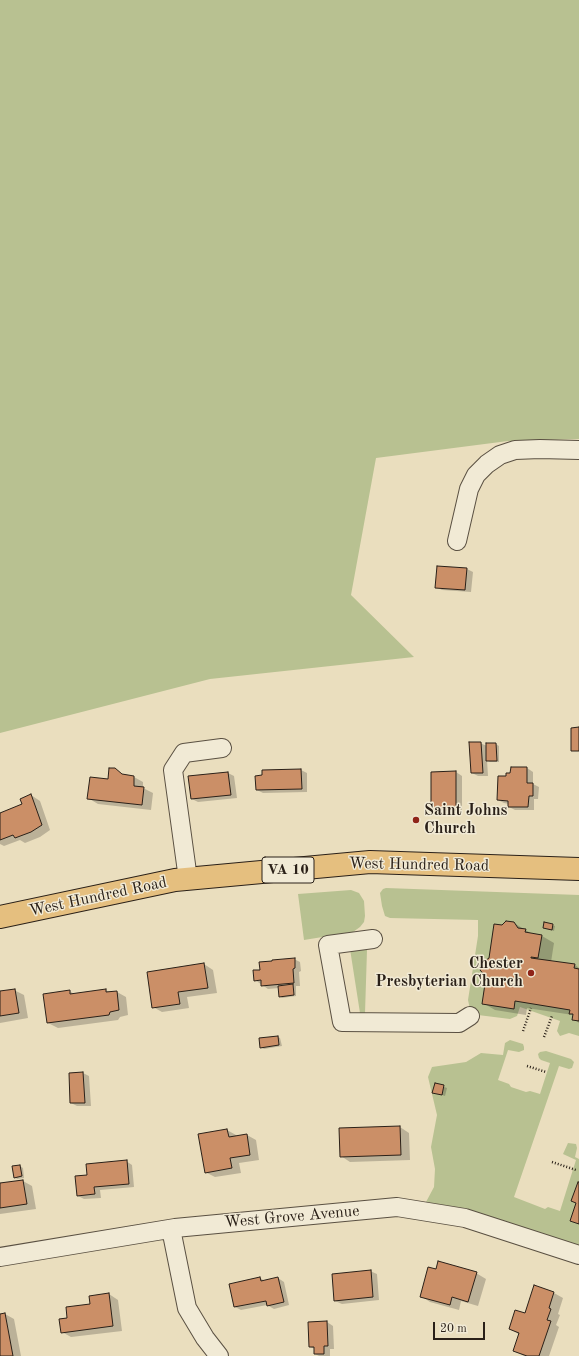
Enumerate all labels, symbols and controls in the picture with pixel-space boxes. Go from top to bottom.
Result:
place label: Saint Johns Church [424,801,507,839]
marker: Saint Johns Church [411,815,421,825]
street label: West Hundred Road [349,854,489,876]
road number: VA 10 [262,857,314,883]
street label: West Hundred Road [27,873,169,921]
place label: Chester Presbyterian Church [375,954,523,992]
marker: Chester Presbyterian Church [526,968,536,978]
street label: West Grove Avenue [224,1202,360,1232]
scale bar [435,1314,487,1340]
text: 20 m [440,1323,467,1335]

